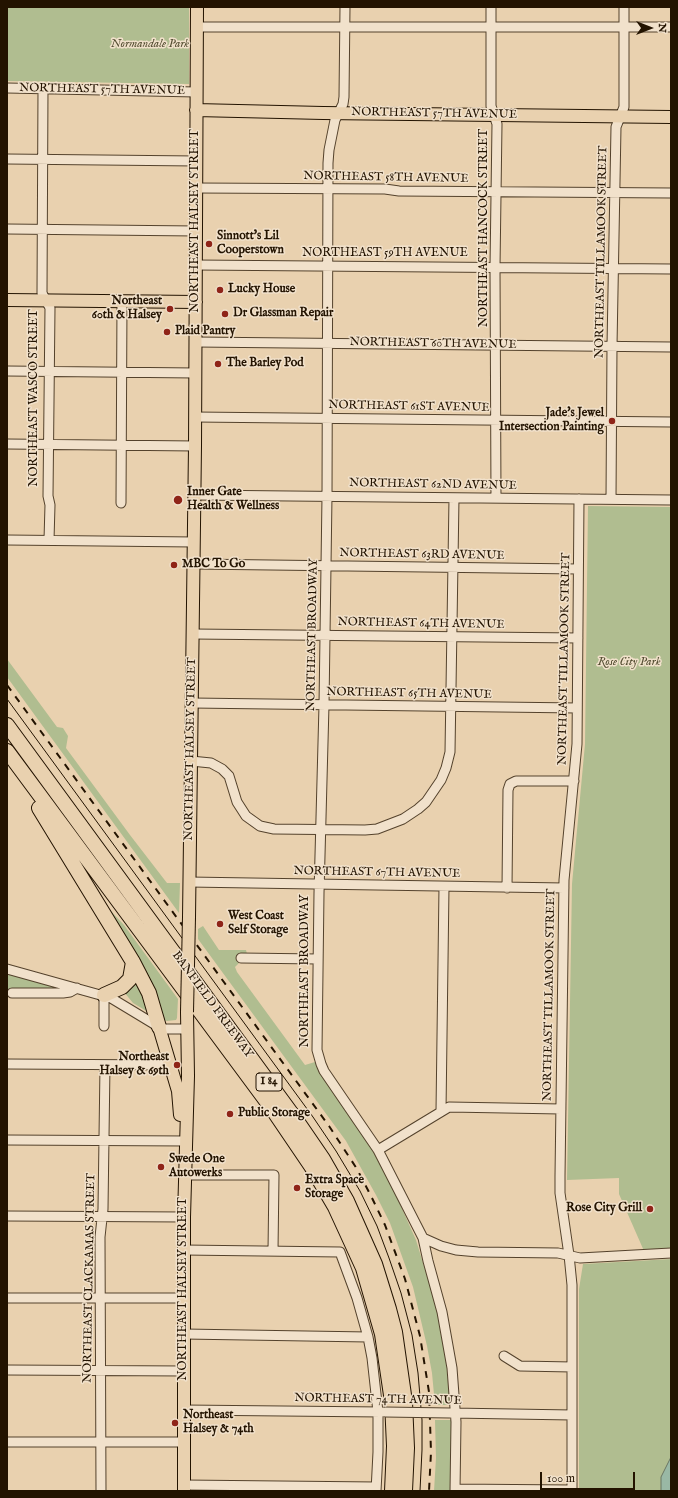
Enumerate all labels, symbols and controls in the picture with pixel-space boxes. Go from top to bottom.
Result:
north arrow [630,8,670,48]
text: N [655,23,669,33]
park label: Normandale Park [111,38,189,52]
street label: NORTHEAST 57TH AVENUE [19,81,185,99]
street label: NORTHEAST 57TH AVENUE [351,105,517,123]
street label: NORTHEAST HALSEY STREET [189,129,203,313]
street label: NORTHEAST HANCOCK STREET [478,129,492,327]
street label: NORTHEAST TILLAMOOK STREET [593,146,611,358]
street label: NORTHEAST 58TH AVENUE [303,169,469,187]
place label: Sinnott's Lil Cooperstown [217,230,284,258]
marker: Sinnott's Lil Cooperstown [204,239,214,249]
street label: NORTHEAST 59TH AVENUE [302,247,468,261]
place label: Lucky House [228,283,295,297]
marker: Lucky House [215,285,225,295]
place label: Northeast 60th & Halsey [92,295,162,323]
marker: Northeast 60th & Halsey [165,304,175,314]
place label: Dr Glassman Repair [233,307,333,321]
street label: NORTHEAST WASCO STREET [28,309,42,487]
marker: Dr Glassman Repair [220,309,230,319]
place label: Plaid Pantry [175,325,235,339]
marker: Plaid Pantry [162,327,172,337]
street label: NORTHEAST 60TH AVENUE [349,335,517,353]
place label: The Barley Pod [226,357,304,371]
marker: The Barley Pod [213,359,223,369]
street label: NORTHEAST 61ST AVENUE [328,398,490,416]
place label: Jade's Jewel Intersection Painting [499,407,604,435]
marker: Jade's Jewel Intersection Painting [607,416,617,426]
street label: NORTHEAST 62ND AVENUE [349,476,517,494]
place label: Inner Gate Health & Wellness [187,486,279,514]
marker: Inner Gate Health & Wellness [172,494,184,506]
street label: NORTHEAST 63RD AVENUE [339,546,505,564]
street label: NORTHEAST TILLAMOOK STREET [556,553,574,765]
place label: MBC To Go [182,558,245,572]
street label: NORTHEAST BROADWAY [304,558,322,712]
marker: MBC To Go [169,560,179,570]
street label: NORTHEAST 64TH AVENUE [337,615,505,633]
park label: Rose City Park [598,656,660,670]
street label: NORTHEAST HALSEY STREET [182,657,200,841]
street label: NORTHEAST 65TH AVENUE [326,685,492,703]
street label: NORTHEAST 67TH AVENUE [293,864,461,882]
street label: NORTHEAST TILLAMOOK STREET [541,889,559,1101]
street label: NORTHEAST BROADWAY [299,895,313,1047]
place label: West Coast Self Storage [228,910,288,938]
marker: West Coast Self Storage [215,919,225,929]
street label: BANFIELD FREEWAY [168,949,256,1061]
place label: Northeast Halsey & 69th [100,1051,169,1079]
marker: Northeast Halsey & 69th [172,1060,182,1070]
road number: I 84 [256,1073,282,1091]
place label: Public Storage [238,1107,310,1121]
marker: Public Storage [225,1109,235,1119]
place label: Swede One Autowerks [169,1153,225,1181]
marker: Swede One Autowerks [156,1162,166,1172]
street label: NORTHEAST CLACKAMAS STREET [81,1173,99,1383]
place label: Extra Space Storage [305,1174,364,1202]
marker: Extra Space Storage [292,1183,302,1193]
street label: NORTHEAST HALSEY STREET [177,1197,191,1381]
place label: Rose City Grill [566,1202,642,1216]
marker: Rose City Grill [645,1204,655,1214]
street label: NORTHEAST 74TH AVENUE [294,1391,462,1409]
place label: Northeast Halsey & 74th [183,1409,254,1437]
marker: Northeast Halsey & 74th [170,1418,180,1428]
scale bar [542,1464,637,1490]
text: 100 m [547,1471,575,1486]

